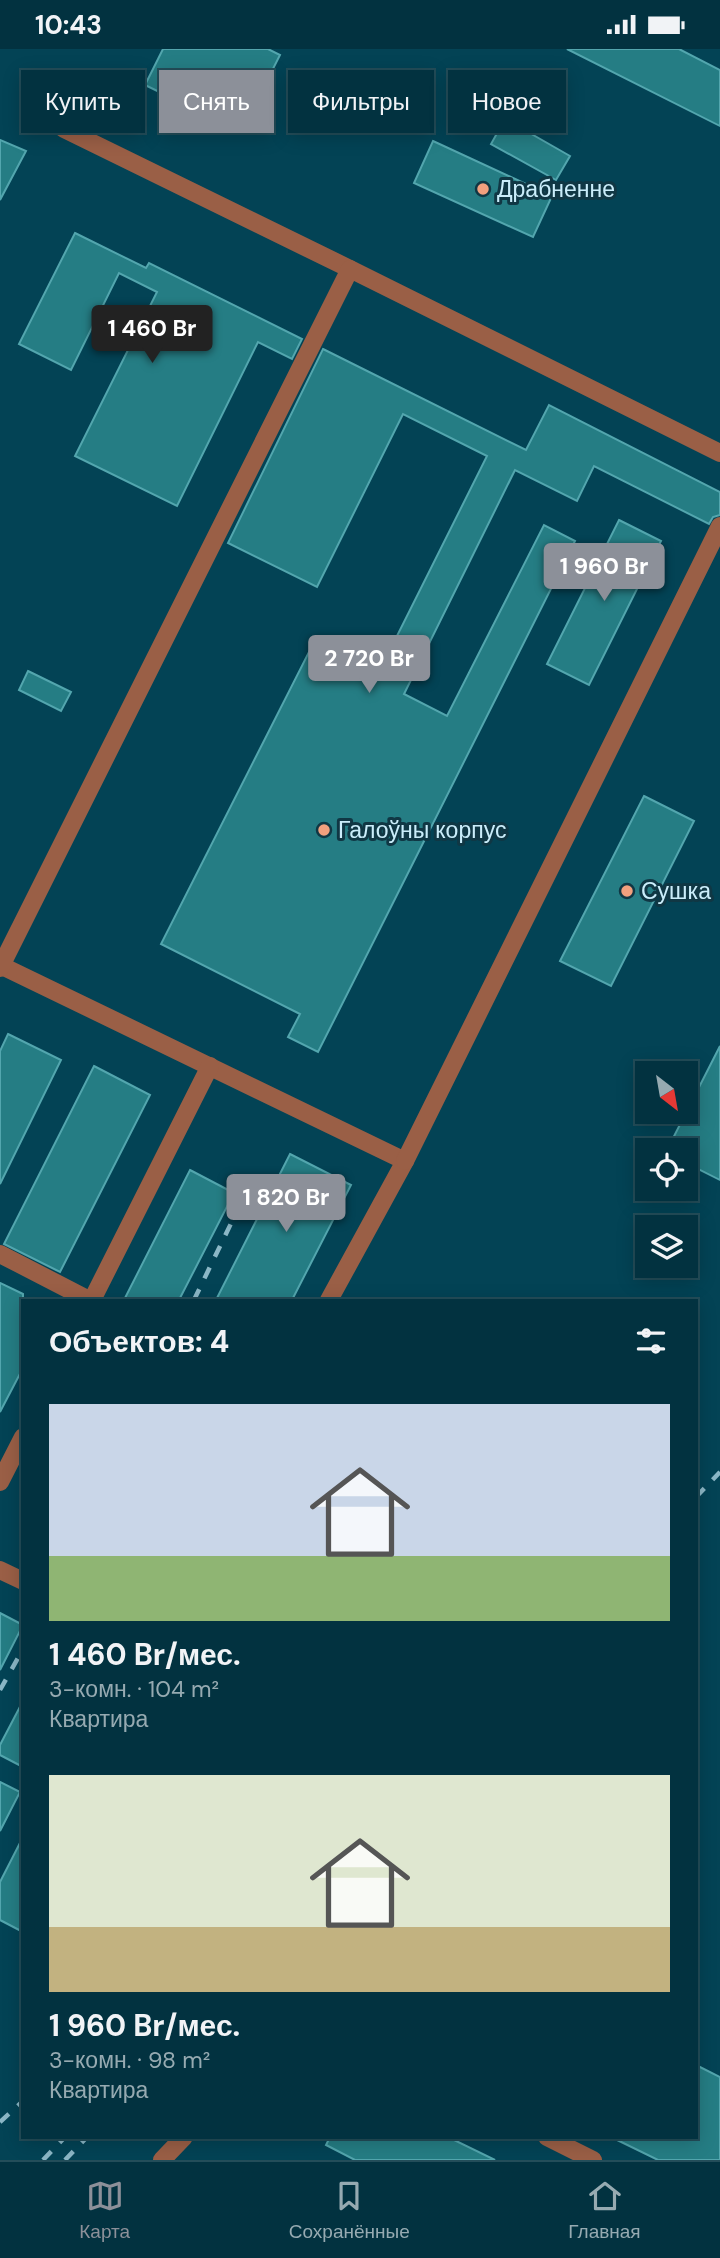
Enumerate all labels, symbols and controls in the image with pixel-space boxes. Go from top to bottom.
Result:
text: 10:43 [35,8,102,42]
chip: Купить [21,70,145,133]
chip: Снять [159,70,274,133]
chip: Фильтры [288,70,434,133]
chip: Новое [448,70,566,133]
place label: Драбненне [497,174,615,204]
marker: Драбненне [475,181,491,197]
pin: 1 460 Br [80,305,224,365]
text: 1 460 Br [108,313,197,343]
pin: 1 960 Br [532,543,676,603]
text: 1 960 Br [560,551,648,581]
pin: 2 720 Br [297,635,441,695]
text: 2 720 Br [324,643,414,673]
place label: Галоўны корпус [338,815,506,845]
marker: Галоўны корпус [316,822,332,838]
place label: Сушка [641,876,711,906]
marker: Сушка [619,883,635,899]
north arrow [635,1061,698,1123]
map controls [635,1061,698,1278]
button: locate [635,1138,698,1201]
pin: 1 820 Br [214,1175,358,1234]
text: 1 820 Br [242,1182,330,1212]
button: layers [635,1215,698,1278]
text: Объектов: 4 [49,1322,229,1361]
icon: filters [632,1322,670,1360]
icon: home [297,1449,423,1575]
text: 1 460 Br/мес. [49,1635,241,1674]
text: 3-комн. · 104 m² [49,1674,219,1704]
text: Квартира [49,1704,148,1734]
icon: home [297,1820,423,1946]
text: 1 960 Br/мес. [49,2006,240,2045]
text: 3-комн. · 98 m² [49,2045,210,2075]
text: Квартира [49,2075,148,2105]
tab: Карта [79,2177,130,2244]
tab: Сохранённые [289,2177,410,2244]
tab: Главная [568,2177,641,2244]

